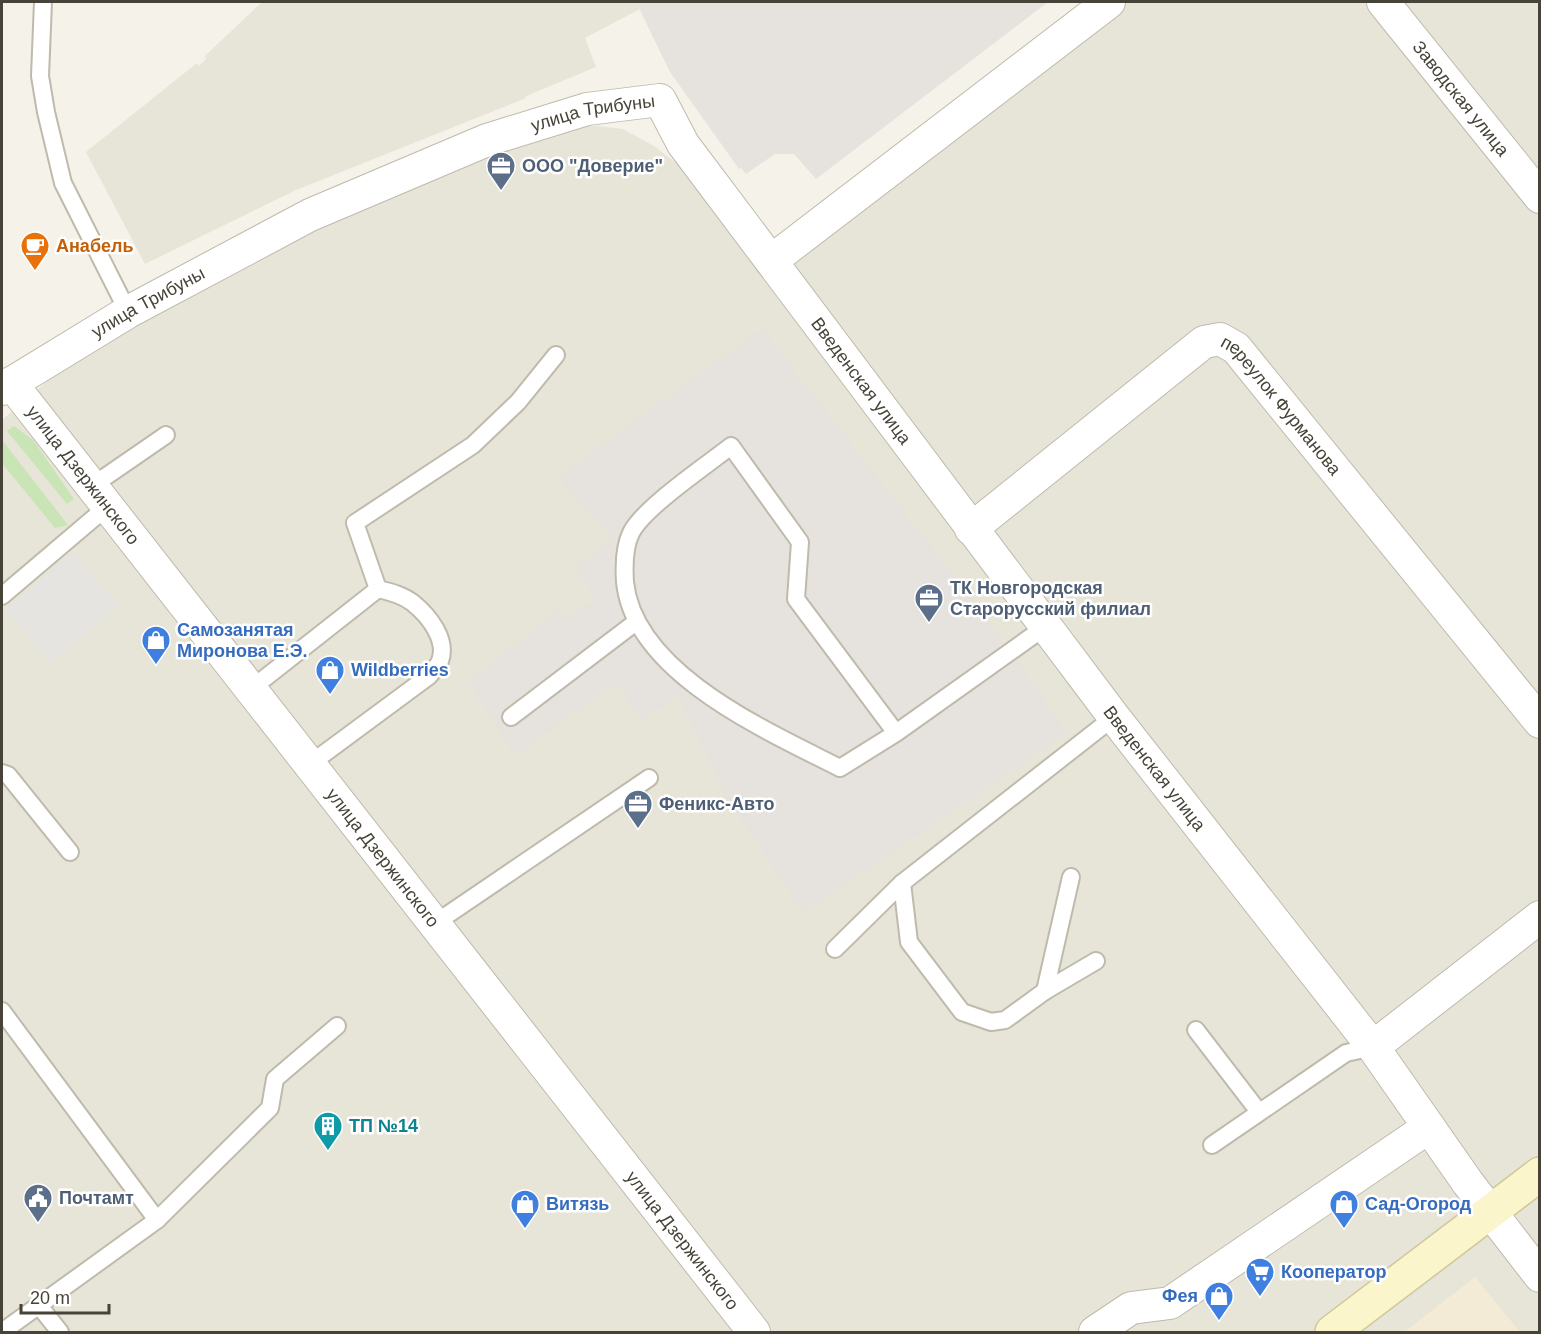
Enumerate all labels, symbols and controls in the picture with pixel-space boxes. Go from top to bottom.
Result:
street label: Заводская улица [1408,37,1514,161]
street label: улица Трибуны [529,91,656,136]
office icon: ООО "Доверие" [485,150,517,192]
place label: ООО "Доверие" [522,156,663,176]
cafe icon: Анабель [19,230,51,272]
place label: Анабель [56,236,134,256]
street label: улица Трибуны [88,263,208,342]
street label: Введенская улица [807,314,916,449]
street label: переулок Фурманова [1218,332,1346,480]
street label: улица Дзержинского [23,402,144,549]
place label: ТК Новгородская Старорусский филиал [950,578,1151,619]
office icon: ТК Новгородская Старорусский филиал [913,582,945,624]
place label: Самозанятая Миронова Е.Э. [177,620,308,661]
shop icon: Самозанятая Миронова Е.Э. [140,624,172,666]
shop icon: Wildberries [314,654,346,696]
place label: Wildberries [351,660,449,680]
street label: Введенская улица [1099,702,1210,836]
street label: улица Дзержинского [322,784,443,931]
office icon: Феникс-Авто [622,788,654,830]
place label: Феникс-Авто [659,794,775,814]
building icon: ТП №14 [312,1110,344,1152]
place label: ТП №14 [349,1116,418,1136]
street label: улица Дзержинского [622,1167,743,1314]
public building icon: Почтамт [22,1182,54,1224]
place label: Почтамт [59,1188,134,1208]
shop icon: Витязь [509,1188,541,1230]
shop icon: Сад-Огород [1328,1188,1360,1230]
place label: Витязь [546,1194,609,1214]
place label: Сад-Огород [1365,1194,1472,1214]
supermarket icon: Кооператор [1244,1256,1276,1298]
place label: Кооператор [1281,1262,1386,1282]
scale bar [21,1277,110,1315]
shop icon: Фея [1203,1280,1235,1322]
place label: Фея [1162,1286,1198,1306]
text: 20 m [30,1288,70,1308]

